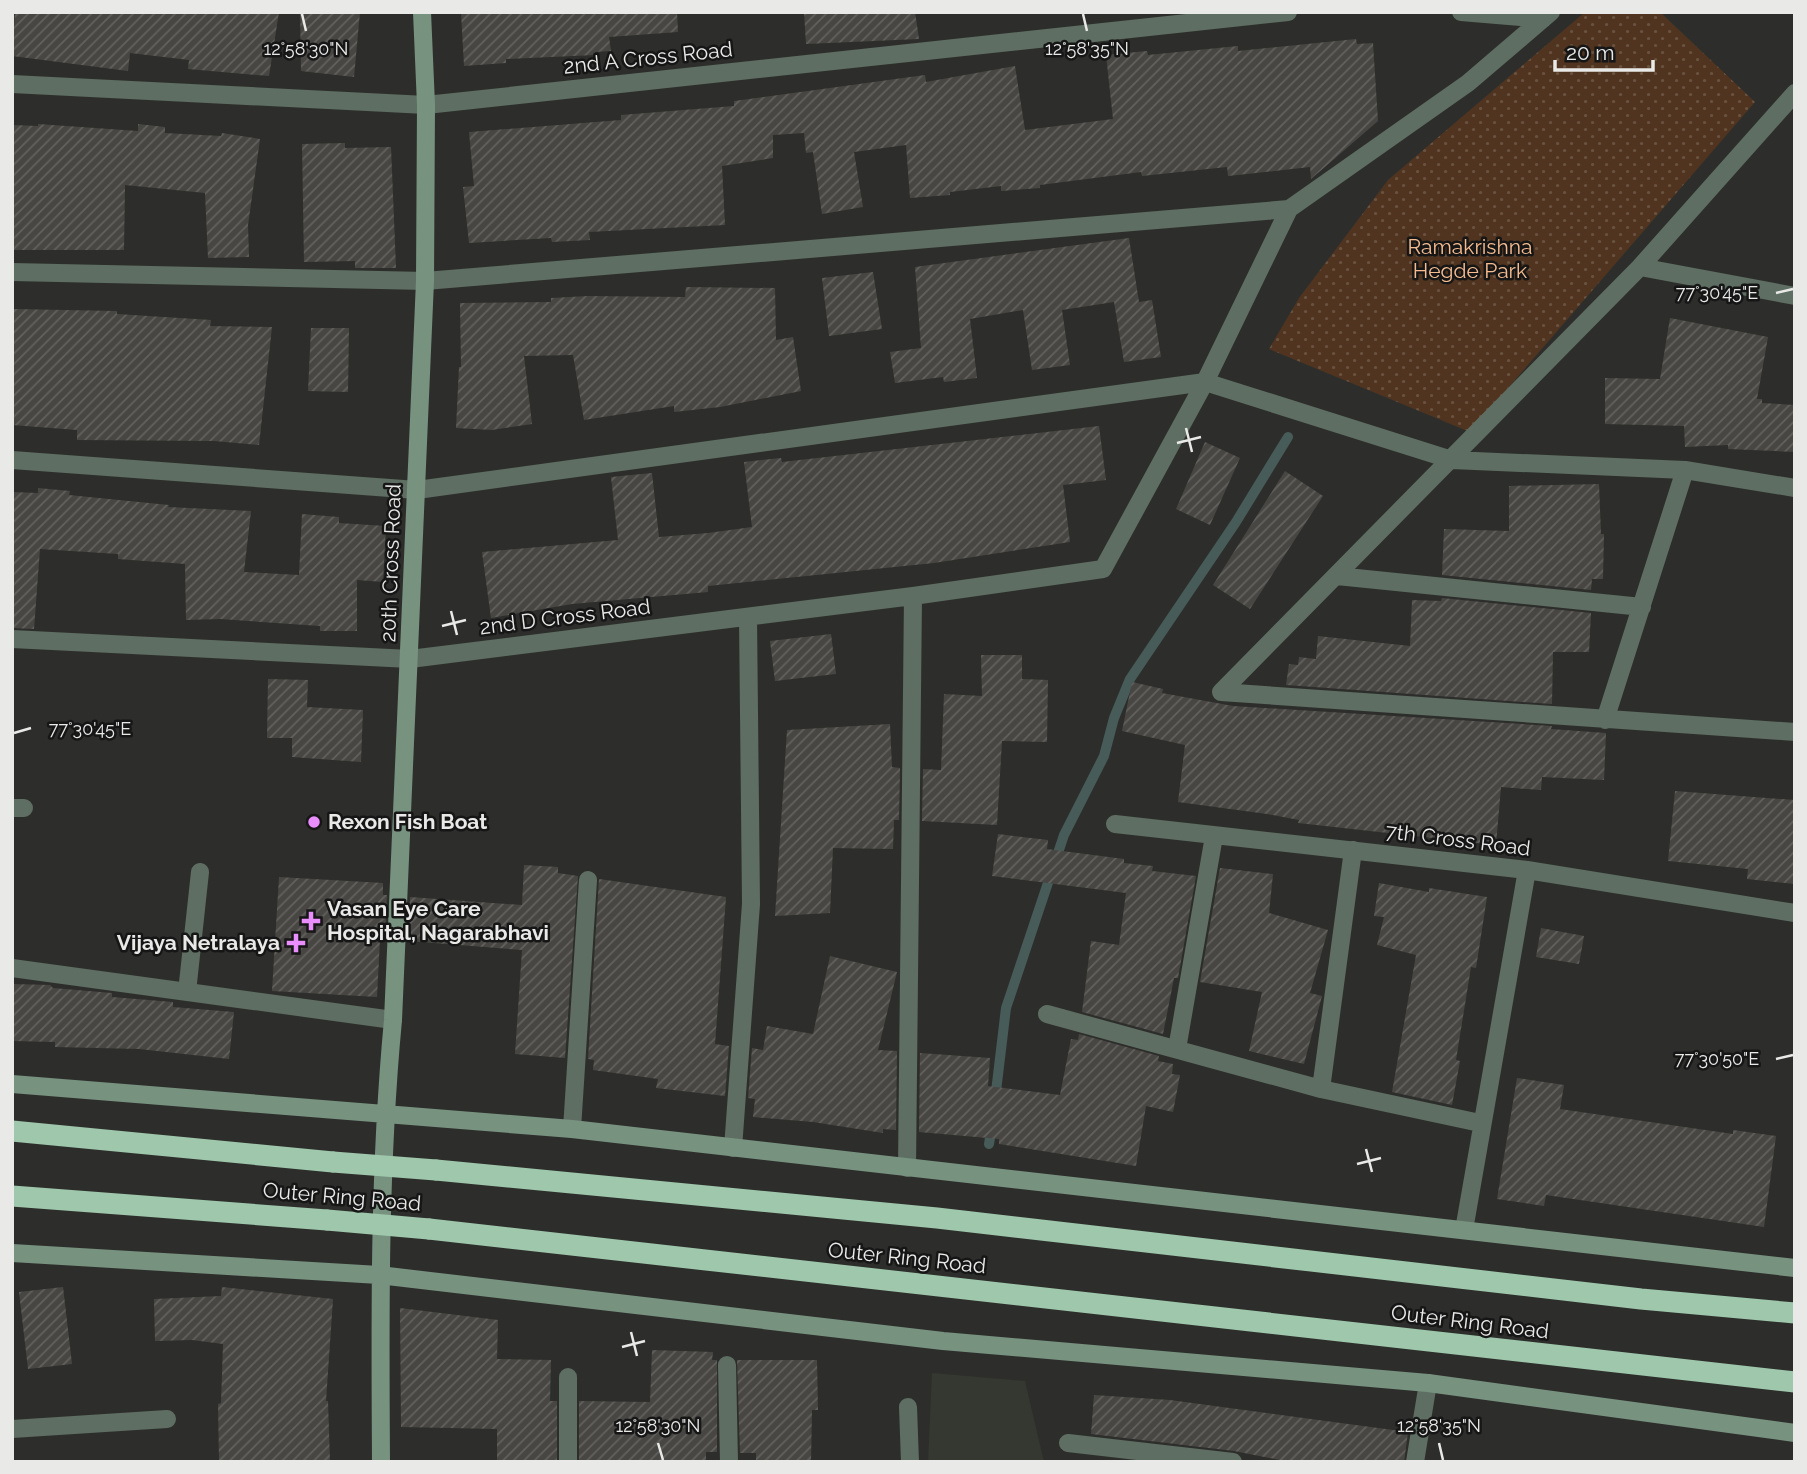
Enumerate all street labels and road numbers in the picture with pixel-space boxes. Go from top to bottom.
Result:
street label: 2nd A Cross Road [562,36,734,79]
street label: 20th Cross Road [375,483,406,643]
street label: 2nd D Cross Road [478,594,652,639]
street label: 7th Cross Road [1384,818,1532,861]
street label: Outer Ring Road [262,1177,422,1216]
street label: Outer Ring Road [827,1237,987,1278]
street label: Outer Ring Road [1390,1299,1550,1344]

